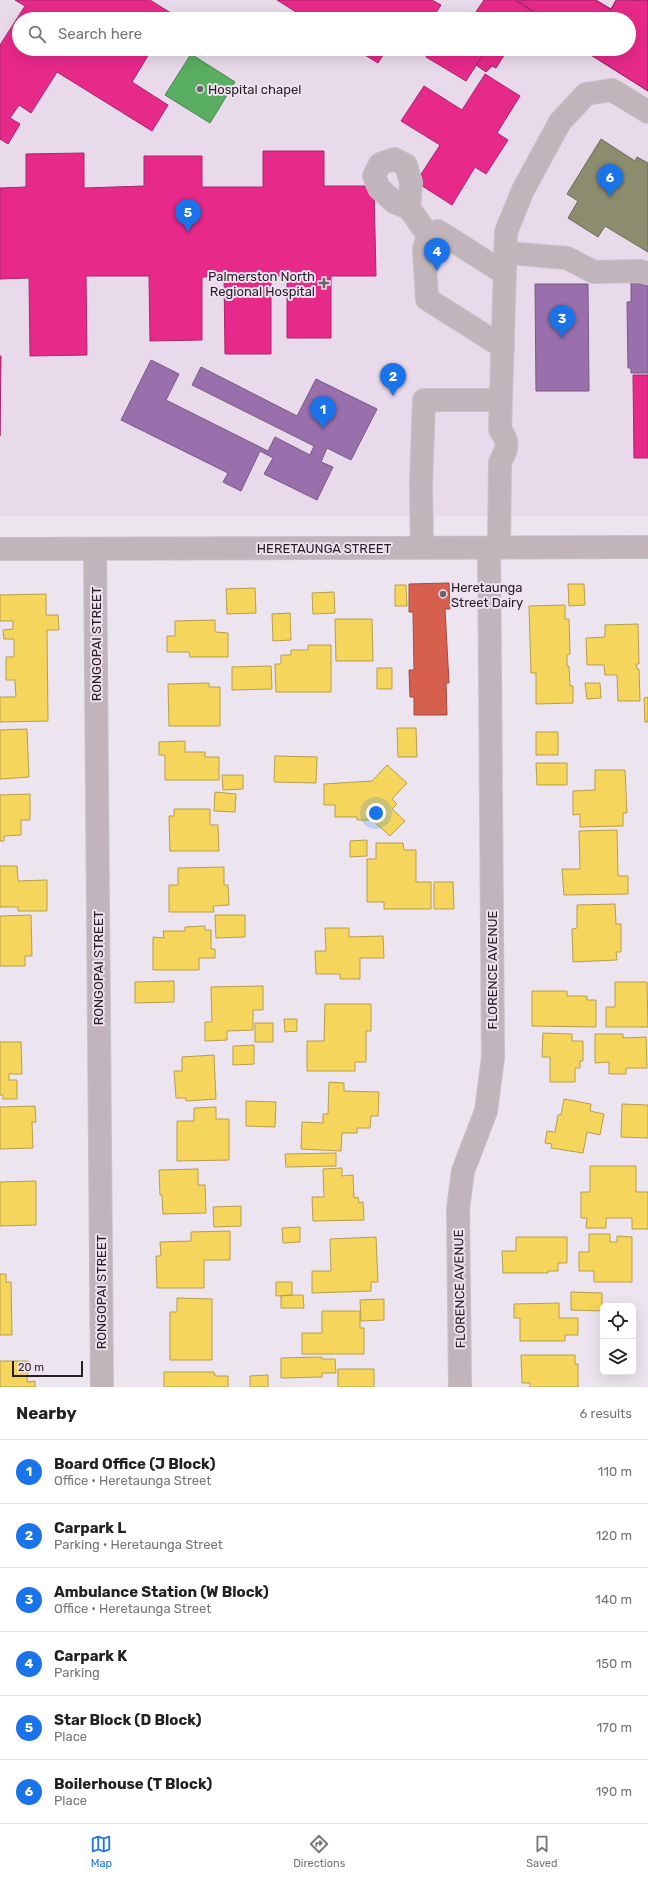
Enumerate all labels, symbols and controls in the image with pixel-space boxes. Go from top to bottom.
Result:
search box [12,12,636,56]
icon: search [26,23,48,45]
text: Search here [58,25,142,43]
place label: Hospital chapel [208,82,301,97]
marker: Hospital chapel [195,84,205,94]
pin: 6 [597,164,623,197]
pin: 5 [175,199,201,232]
pin: 4 [424,238,450,271]
place label: Palmerston North Regional Hospital [208,269,315,300]
marker: Palmerston North Regional Hospital [318,277,330,289]
pin: 3 [549,305,575,338]
pin: 2 [380,363,406,396]
pin: 1 [310,396,336,429]
street label: HERETAUNGA STREET [257,541,392,556]
place label: Heretaunga Street Dairy [451,580,523,610]
street label: RONGOPAI STREET [89,586,104,701]
marker: Heretaunga Street Dairy [438,589,448,599]
your location [366,803,386,823]
street label: RONGOPAI STREET [91,910,106,1025]
street label: FLORENCE AVENUE [485,910,500,1029]
street label: FLORENCE AVENUE [451,1229,468,1349]
street label: RONGOPAI STREET [94,1234,109,1349]
map controls [600,1303,636,1375]
button: locate [600,1303,636,1339]
button: layers [600,1339,636,1375]
scale bar [12,1359,83,1378]
text: 20 m [18,1361,44,1374]
text: Nearby [16,1403,77,1423]
text: 6 results [580,1406,632,1421]
text: Board Office (J Block) [54,1455,215,1473]
text: 1 [26,1464,32,1479]
text: 110 m [598,1464,632,1479]
text: Office · Heretaunga Street [54,1473,211,1488]
text: Carpark L [54,1519,126,1537]
text: 2 [25,1528,33,1543]
text: 120 m [596,1528,632,1543]
text: Parking · Heretaunga Street [54,1537,223,1552]
text: Ambulance Station (W Block) [54,1583,269,1601]
text: 3 [25,1592,33,1607]
text: 140 m [595,1592,632,1607]
text: Office · Heretaunga Street [54,1601,211,1616]
text: Carpark K [54,1647,127,1665]
text: 4 [25,1656,33,1671]
text: 150 m [596,1656,632,1671]
text: Parking [54,1665,100,1680]
text: Star Block (D Block) [54,1711,202,1729]
text: 5 [25,1720,33,1735]
text: 170 m [597,1720,632,1735]
text: Place [54,1729,87,1744]
text: Boilerhouse (T Block) [54,1775,212,1793]
text: 6 [25,1784,33,1799]
text: 190 m [596,1784,632,1799]
text: Place [54,1793,87,1808]
tab: Map [90,1833,112,1870]
tab: Directions [293,1833,345,1870]
tab: Saved [526,1833,558,1870]

